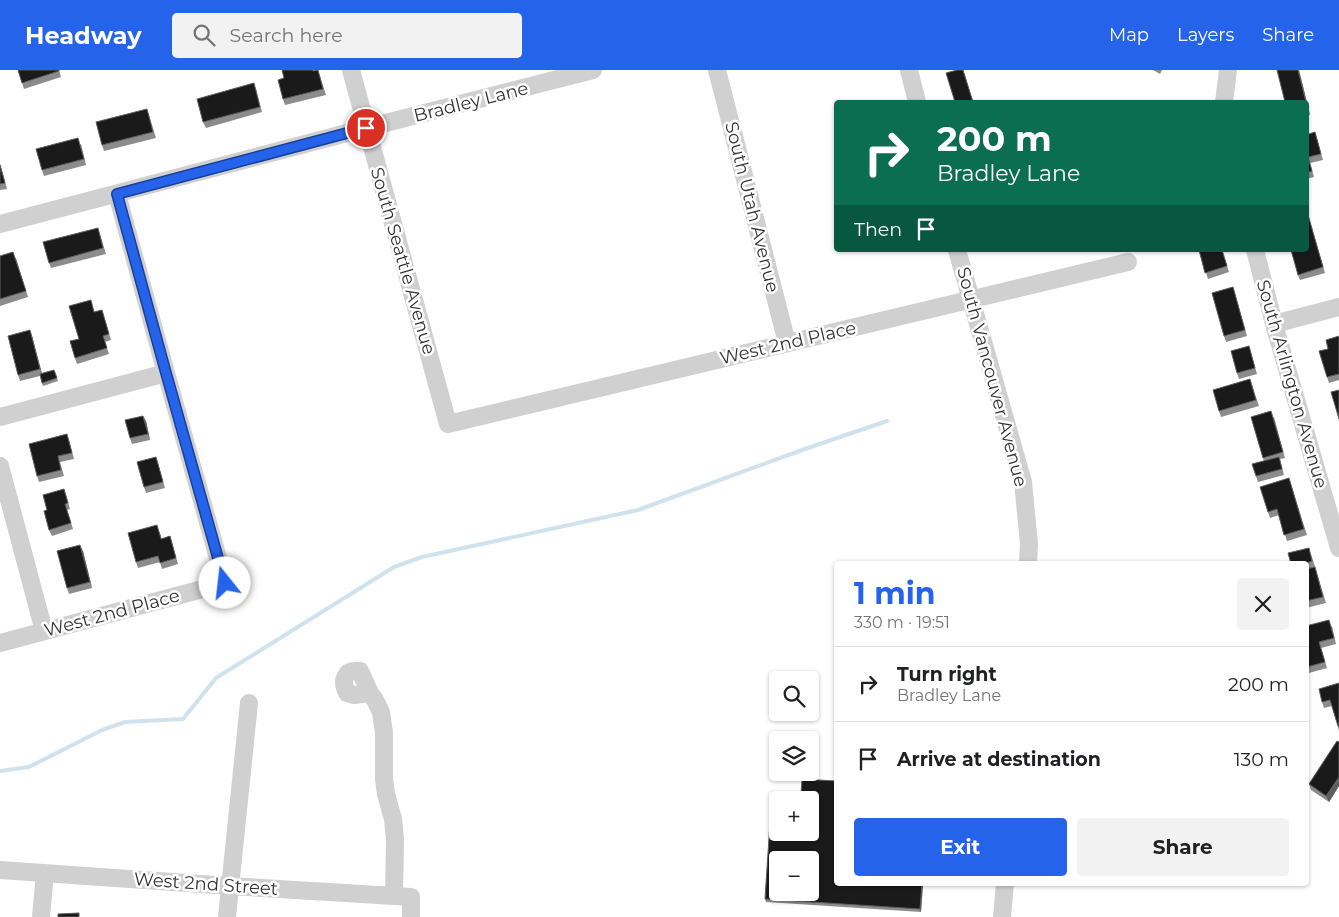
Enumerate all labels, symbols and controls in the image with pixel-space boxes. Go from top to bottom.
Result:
search box [172,13,522,58]
text: Headway [25,21,142,50]
icon: search [190,21,218,49]
text: Search here [230,24,343,47]
text: Map [1109,24,1149,46]
text: Layers [1177,24,1234,46]
text: Share [1262,24,1314,46]
street label: Bradley Lane [411,77,531,127]
pin [345,107,387,149]
icon: arrive [352,114,380,142]
text: 200 m [937,117,1052,160]
street label: South Utah Avenue [720,119,784,295]
icon: right [854,120,919,185]
text: Bradley Lane [937,160,1080,187]
street label: South Seattle Avenue [366,165,440,357]
icon: arrive [912,215,940,243]
text: Then [854,218,902,241]
street label: South Vancouver Avenue [952,265,1032,489]
street label: South Arlington Avenue [1252,277,1332,491]
street label: West 2nd Place [718,317,858,369]
position arrow [198,556,250,608]
text: 1 min [854,575,935,612]
button: close [1237,578,1289,630]
street label: West 2nd Place [42,584,182,642]
text: 330 m · 19:51 [854,613,950,632]
text: Turn right [897,663,997,686]
icon: right [854,670,882,698]
map controls [769,671,819,901]
button: search [769,671,819,721]
text: 200 m [1228,673,1289,696]
text: Bradley Lane [897,686,1001,705]
button: layers [769,731,819,781]
icon: arrive [854,745,882,773]
text: Arrive at destination [897,748,1101,771]
text: 130 m [1234,748,1289,771]
button: + [769,791,819,841]
button: Exit [854,818,1067,876]
button: Share [1077,818,1289,876]
button: − [769,851,819,901]
street label: West 2nd Street [133,868,279,900]

